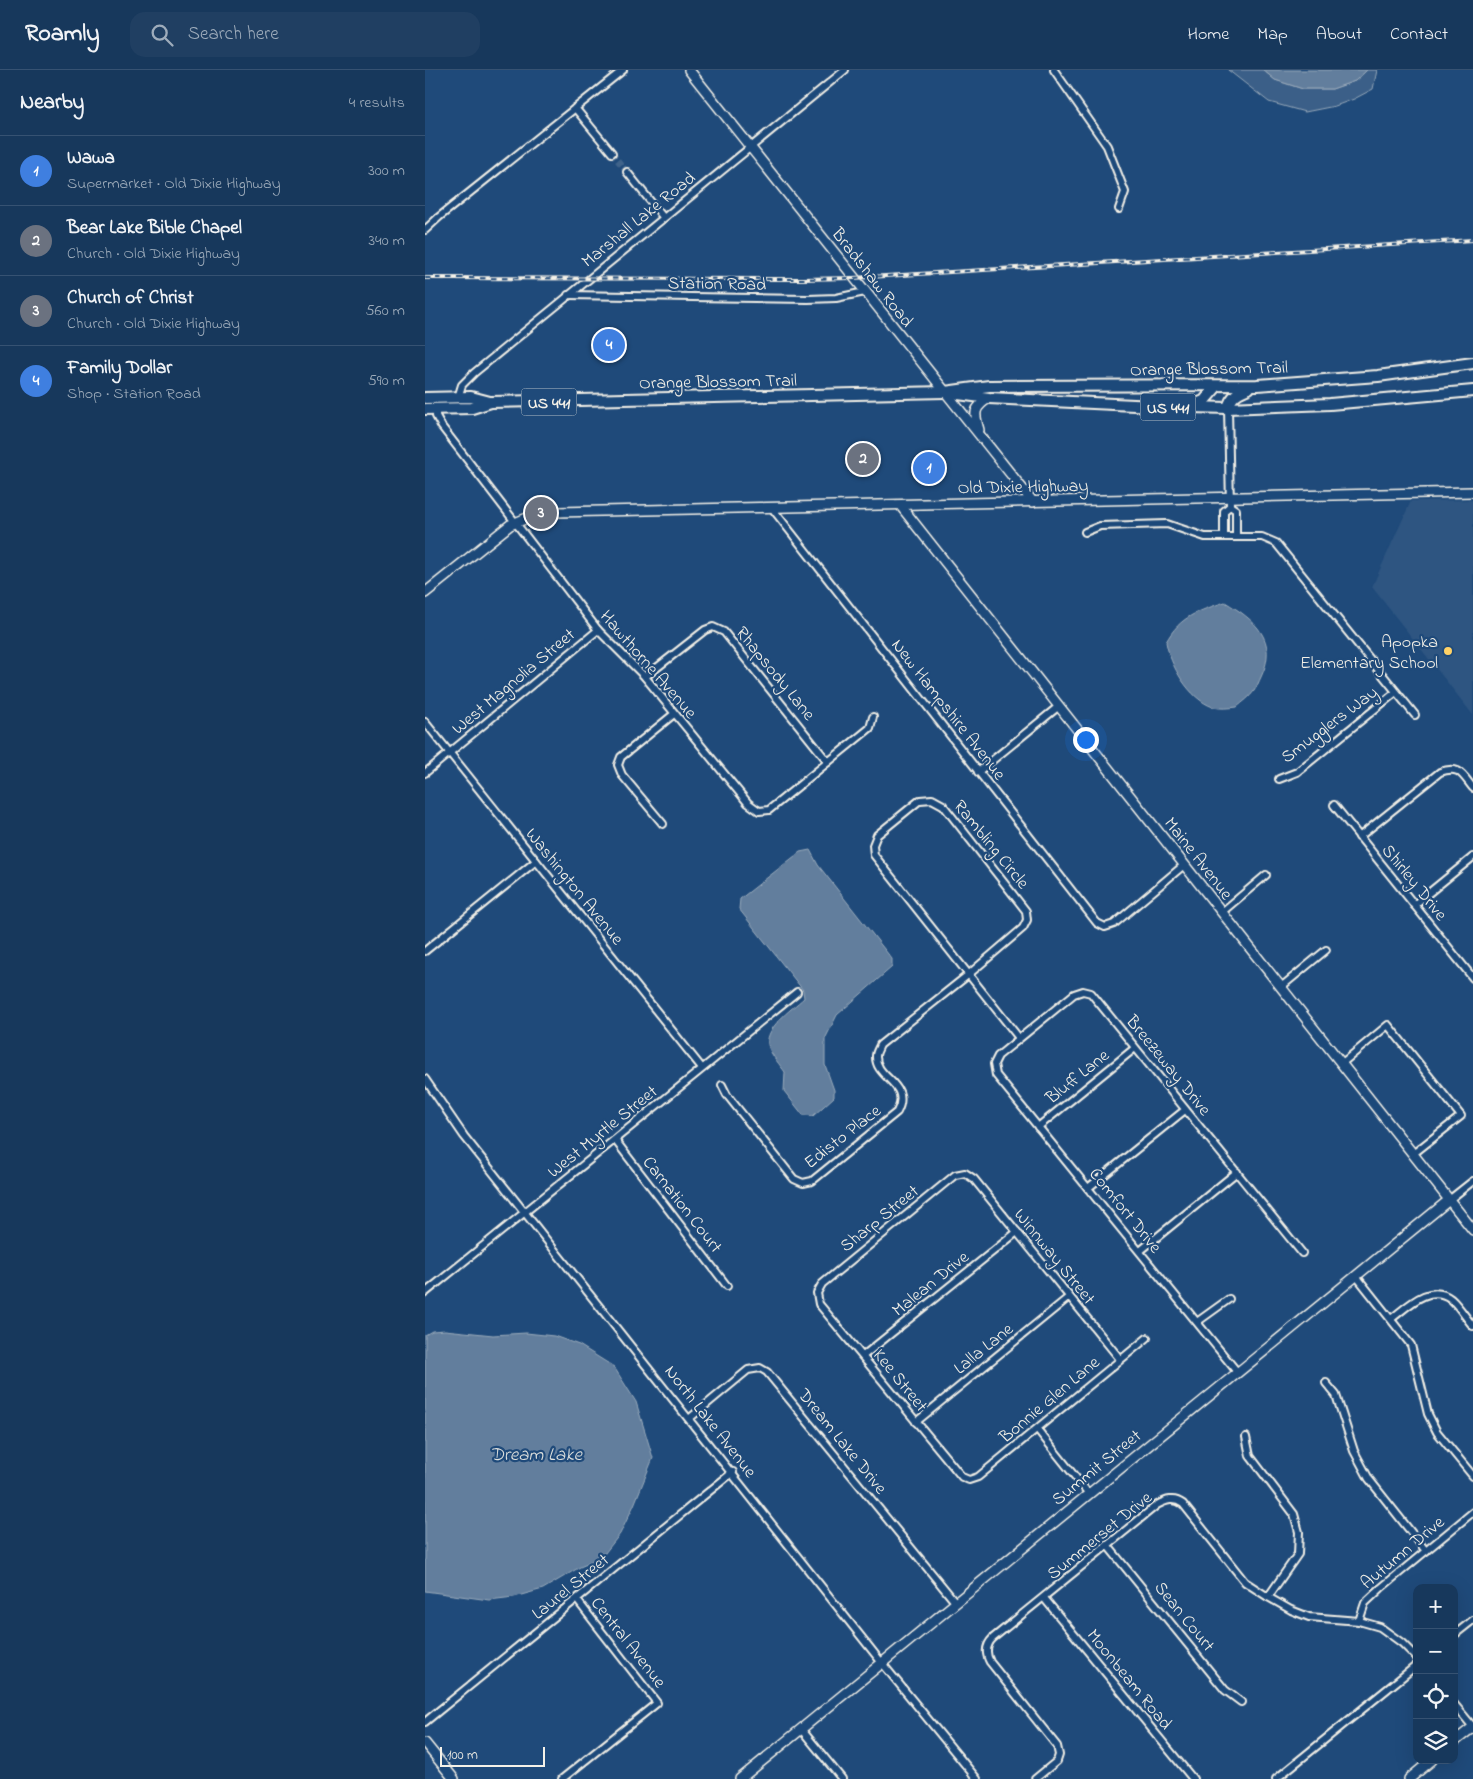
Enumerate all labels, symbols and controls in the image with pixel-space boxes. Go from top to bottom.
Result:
search box [130,12,480,57]
text: Roamly [25,17,100,52]
icon: search [148,21,176,49]
text: Search here [188,21,279,48]
text: Home [1188,22,1229,48]
text: Map [1257,22,1288,48]
text: About [1316,22,1362,48]
text: Contact [1390,22,1448,48]
text: Nearby [20,88,84,118]
text: 4 results [349,91,405,115]
text: Wawa [67,145,115,172]
text: 1 [33,159,39,183]
text: 300 m [368,159,405,183]
street label: Marshall Lake Road [577,166,702,275]
text: Supermarket · Old Dixie Highway [67,172,281,196]
text: Bear Lake Bible Chapel [67,215,242,242]
street label: Bradshaw Road [823,222,919,334]
text: 2 [32,229,40,253]
text: 340 m [368,229,405,253]
text: Church · Old Dixie Highway [67,242,240,266]
street label: Station Road [667,271,766,299]
text: Church of Christ [67,285,194,312]
text: 3 [33,299,39,323]
text: 560 m [365,299,405,323]
text: Church · Old Dixie Highway [67,312,240,336]
pin: 4 [593,326,625,364]
text: Family Dollar [67,355,172,382]
street label: Orange Blossom Trail [1130,356,1288,385]
text: 4 [33,369,39,393]
text: 590 m [368,369,405,393]
street label: Orange Blossom Trail [639,369,797,398]
text: Shop · Station Road [67,382,201,406]
road number: US 441 [521,388,577,416]
road number: US 441 [1141,394,1195,421]
pin: 2 [847,440,879,478]
pin: 1 [913,449,945,487]
street label: Old Dixie Highway [957,474,1089,503]
pin: 3 [525,494,557,532]
street label: Hawthorne Avenue [593,605,703,726]
street label: Rhapsody Lane [728,622,821,728]
street label: West Magnolia Street [447,623,582,743]
place label: Apopka Elementary School [1300,630,1438,677]
street label: New Hampshire Avenue [884,634,1012,787]
marker: Apopka Elementary School [1442,645,1454,657]
street label: Smugglers Way [1276,681,1385,771]
your location [1073,727,1099,753]
street label: Rambling Circle [946,795,1035,897]
street label: Maine Avenue [1157,812,1239,907]
street label: Washington Avenue [517,823,630,953]
street label: Shirley Drive [1374,839,1453,928]
street label: Breezeway Drive [1118,1009,1217,1123]
street label: Bluff Lane [1040,1043,1116,1112]
street label: West Myrtle Street [543,1080,664,1185]
street label: Edisto Place [799,1099,888,1176]
street label: Carnation Court [635,1151,728,1259]
street label: Comfort Drive [1082,1163,1168,1260]
street label: Sharp Street [835,1180,925,1260]
street label: Winnway Street [1006,1204,1100,1311]
street label: Malean Drive [887,1245,976,1324]
street label: Lalla Lane [949,1317,1020,1382]
street label: Kee Street [866,1344,933,1418]
street label: Bonnie Glen Lane [994,1350,1107,1451]
street label: North Lake Avenue [657,1360,762,1485]
street label: Dream Lake Drive [790,1383,893,1501]
street label: Summit Street [1047,1424,1148,1513]
water label: Dream Lake [490,1442,584,1469]
street label: Summerset Drive [1042,1485,1159,1587]
street label: Autumn Drive [1356,1510,1452,1596]
street label: Laurel Street [527,1548,616,1627]
street label: Sean Court [1147,1577,1220,1658]
map controls [1413,1584,1458,1764]
button: + [1413,1584,1458,1629]
street label: Central Avenue [583,1592,672,1695]
street label: Moonbeam Road [1080,1624,1177,1736]
button: − [1413,1629,1458,1674]
button: locate [1413,1674,1458,1719]
button: layers [1413,1719,1458,1764]
scale bar [440,1744,545,1767]
text: 100 m [447,1745,478,1766]

